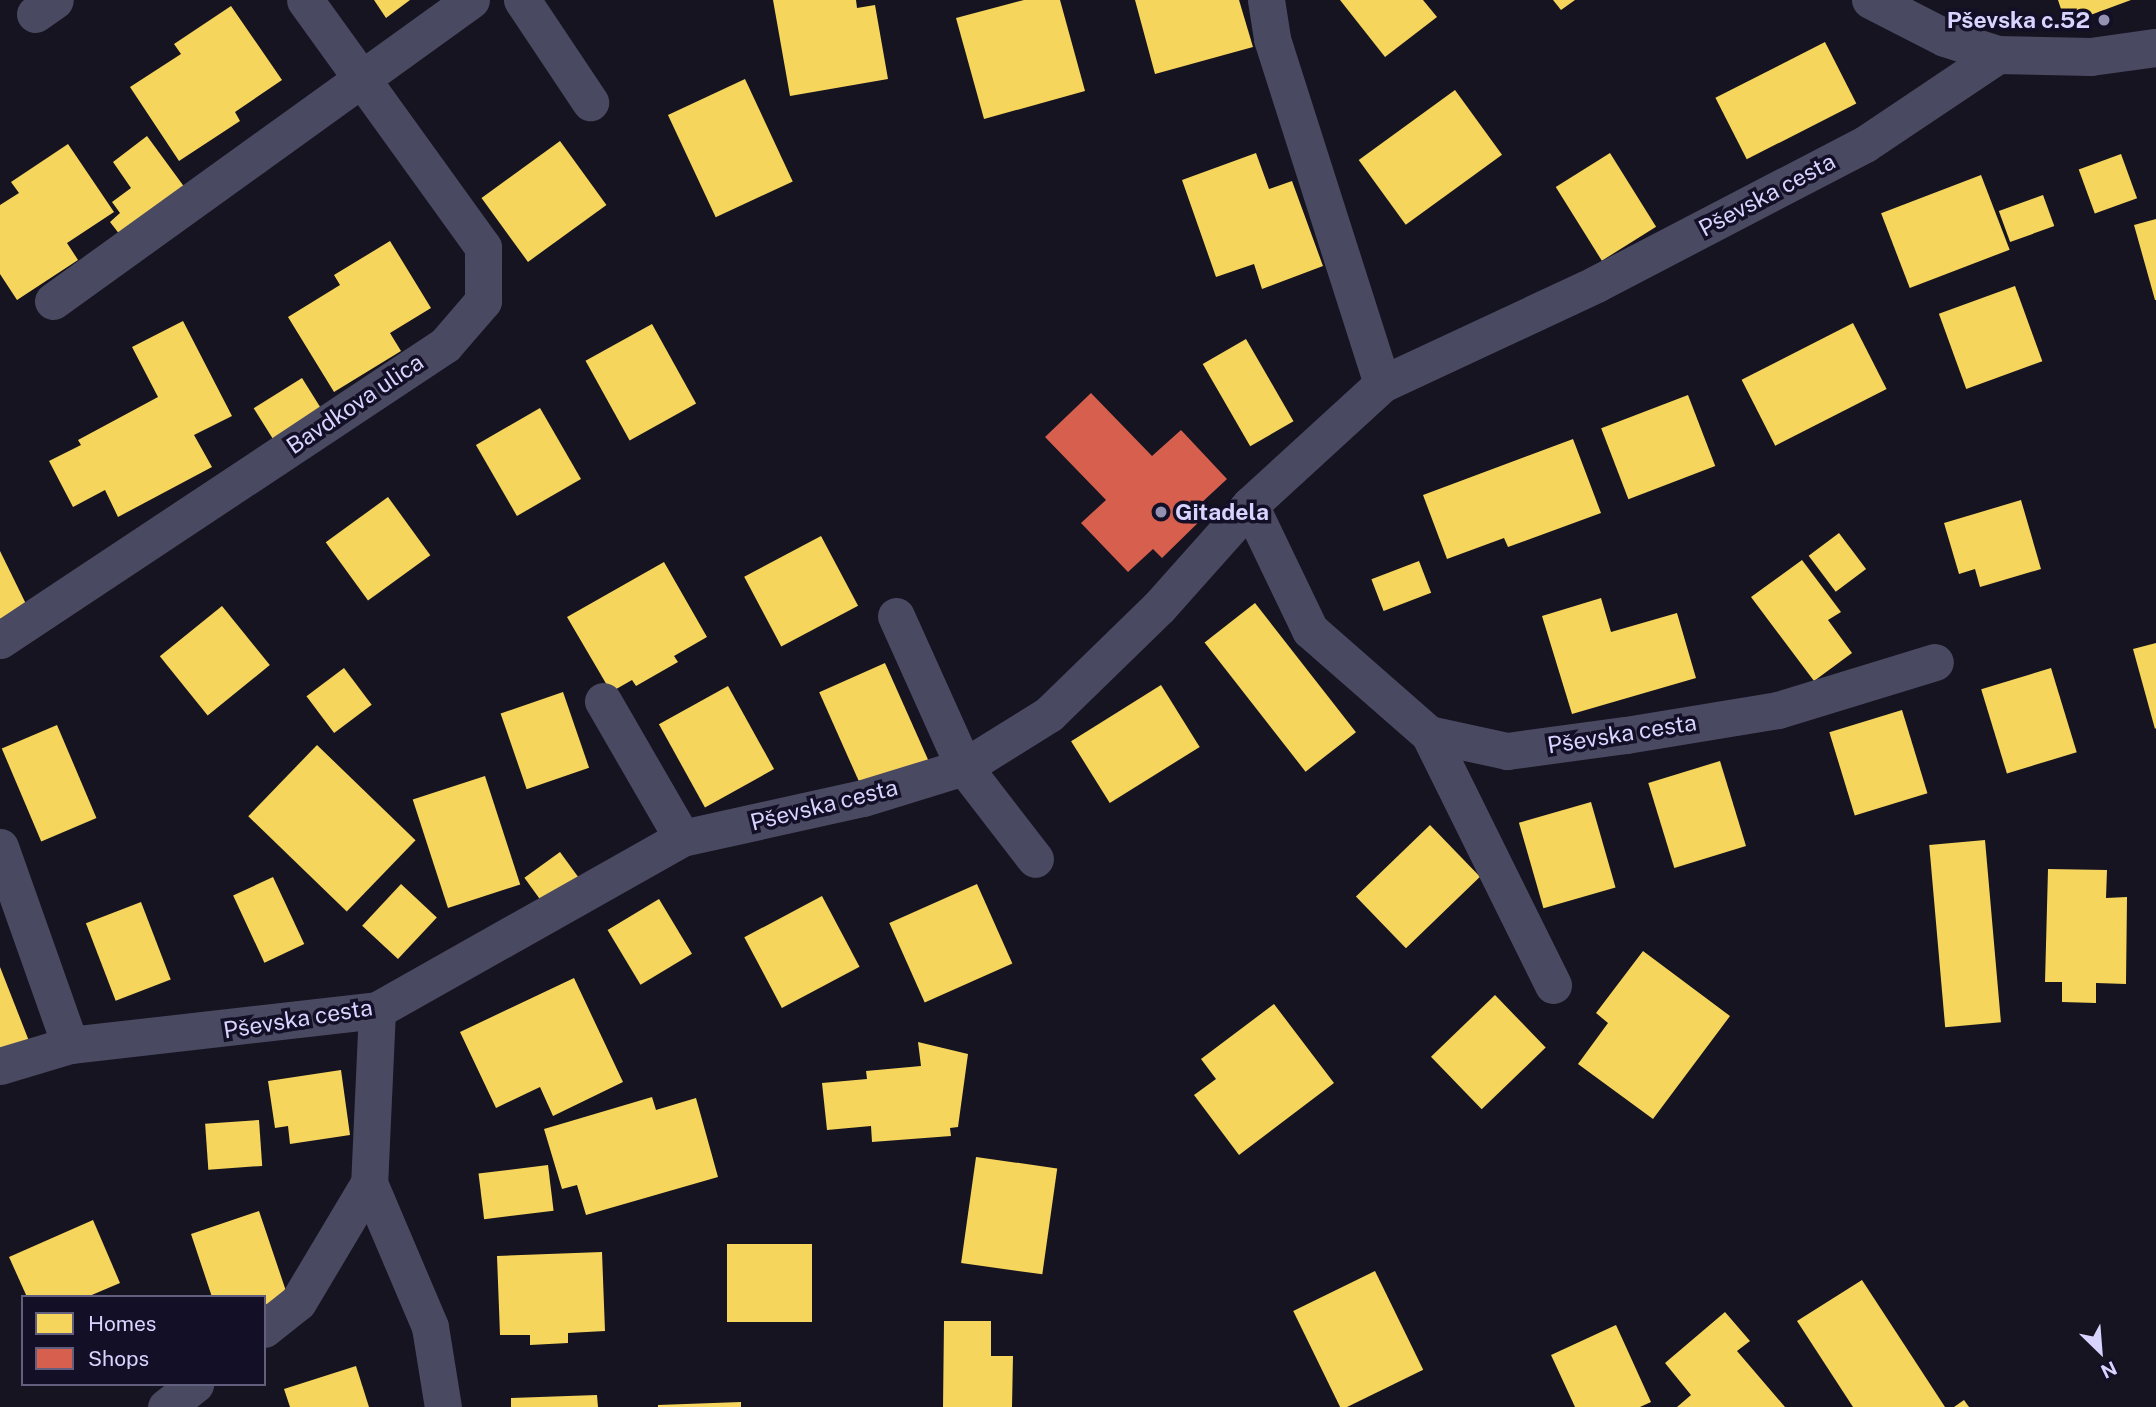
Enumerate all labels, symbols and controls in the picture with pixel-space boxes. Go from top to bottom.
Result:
place label: Pševska c.52 [1947,6,2090,34]
marker: Pševska c.52 [2096,12,2112,28]
street label: Pševska cesta [1694,147,1840,243]
street label: Bavdkova ulica [281,348,429,460]
place label: Gitadela [1175,498,1269,526]
marker: Gitadela [1153,504,1169,520]
street label: Pševska cesta [1545,709,1699,759]
street label: Pševska cesta [747,773,901,837]
street label: Pševska cesta [221,994,375,1044]
legend [21,1295,266,1386]
text: Homes [88,1311,156,1336]
north arrow [2065,1316,2135,1386]
text: Shops [88,1346,149,1371]
text: N [2097,1357,2120,1383]

